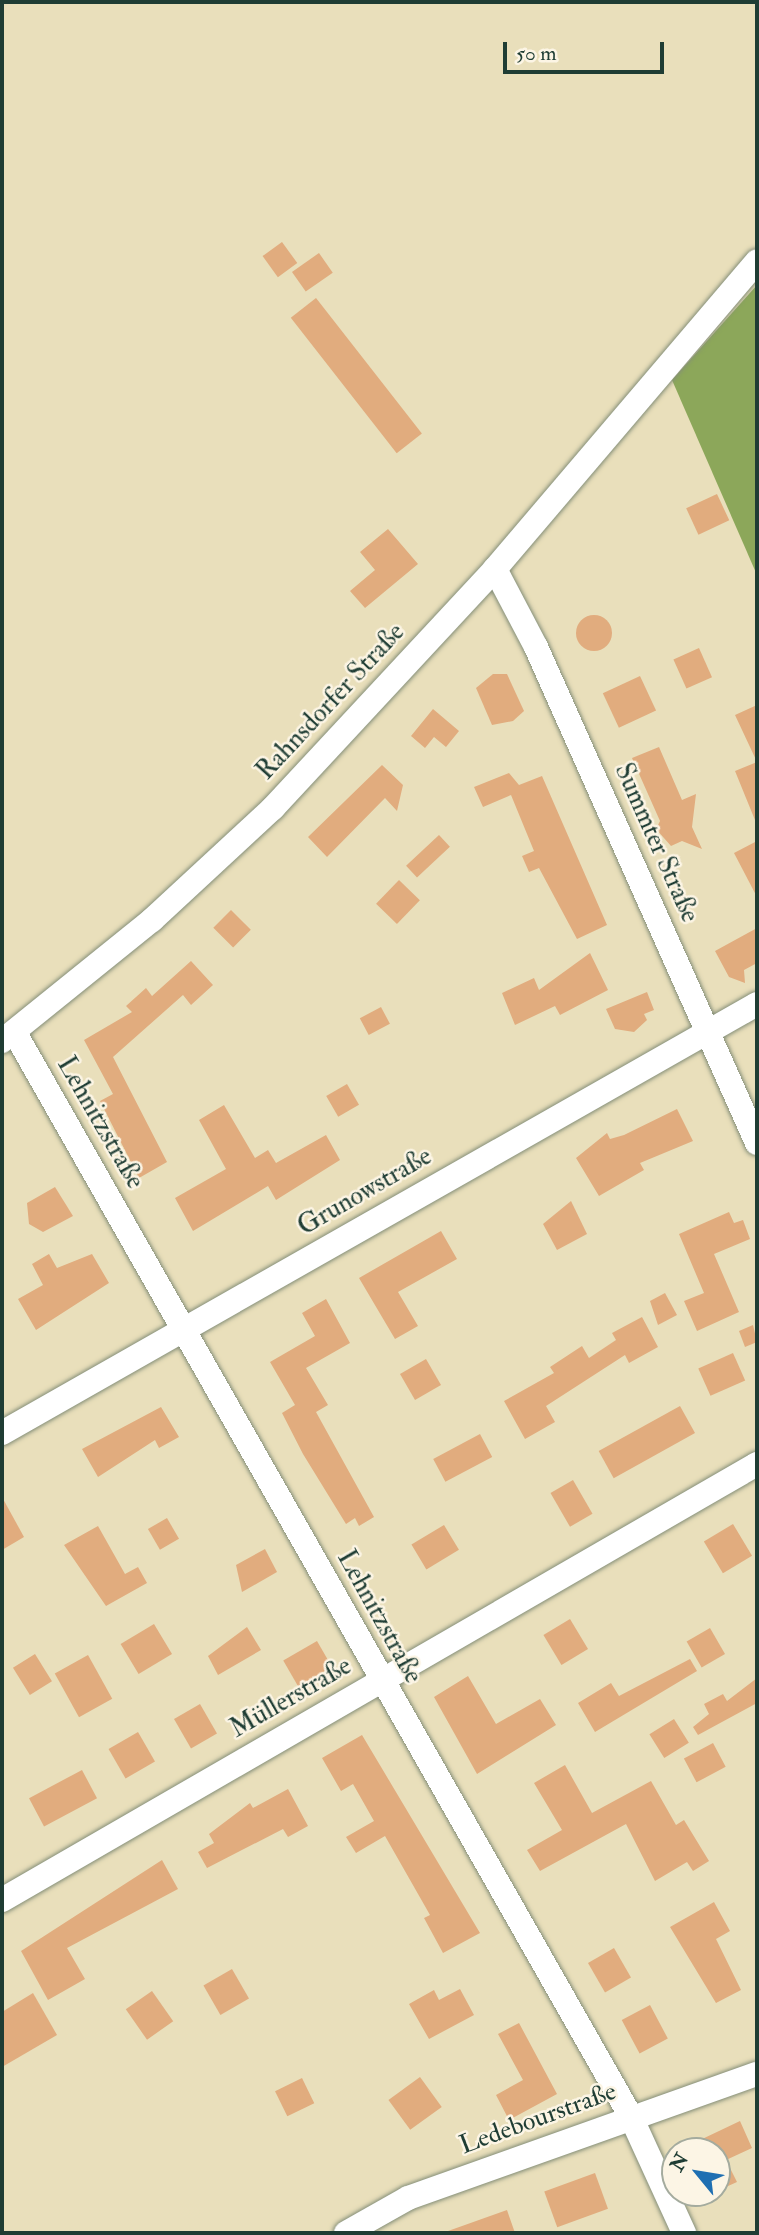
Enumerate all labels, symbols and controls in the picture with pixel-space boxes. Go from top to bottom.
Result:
scale bar [507,28,668,72]
text: 50 m [516,40,557,67]
street label: Rahnsdorfer Straße [250,617,412,787]
street label: Summter Straße [607,759,705,927]
street label: Lehnitzstraße [50,1051,150,1195]
street label: Grunowstraße [293,1141,437,1243]
street label: Lehnitzstraße [330,1545,428,1689]
street label: Müllerstraße [225,1651,357,1745]
street label: Ledebourstraße [455,2076,621,2162]
north arrow [661,2137,731,2207]
text: N [665,2149,694,2176]

